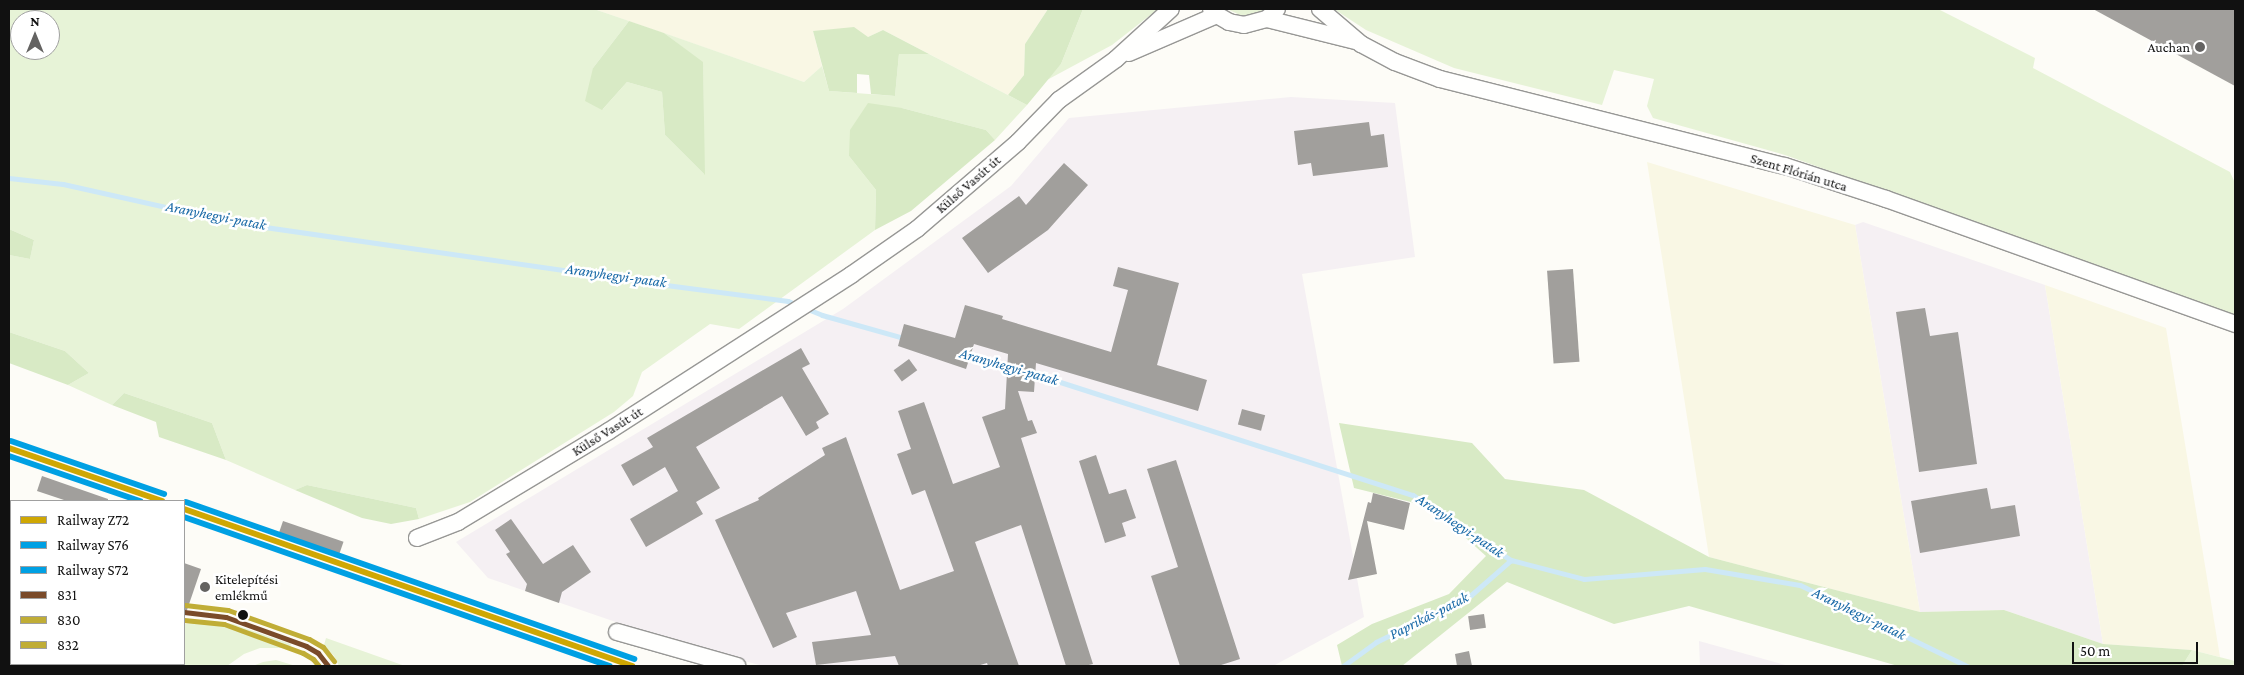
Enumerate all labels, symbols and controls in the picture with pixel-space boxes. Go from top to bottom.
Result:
north arrow [10,10,60,60]
text: N [30,13,40,29]
place label: Auchan [2147,39,2190,55]
marker: Auchan [2194,41,2206,53]
street label: Szent Flórián utca [1749,149,1849,195]
street label: Külső Vasút út [932,151,1004,217]
water label: Aranyhegyi-patak [164,197,268,235]
water label: Aranyhegyi-patak [564,260,668,292]
water label: Aranyhegyi-patak [958,344,1060,390]
street label: Külső Vasút út [569,403,645,459]
water label: Aranyhegyi-patak [1413,490,1507,562]
legend [10,500,185,665]
text: Railway Z72 [57,512,129,528]
text: Railway S76 [57,537,129,553]
text: Railway S72 [57,562,129,578]
place label: Kitelepítési emlékmű [215,571,278,604]
marker: Kitelepítési emlékmű [199,581,211,593]
water label: Aranyhegyi-patak [1809,584,1909,644]
text: 831 [57,587,77,603]
water label: Paprikás-patak [1386,588,1472,644]
unlabelled marker [238,610,248,620]
text: 830 [57,612,80,628]
scale bar [2074,632,2200,664]
text: 832 [57,637,79,653]
text: 50 m [2080,643,2110,659]

